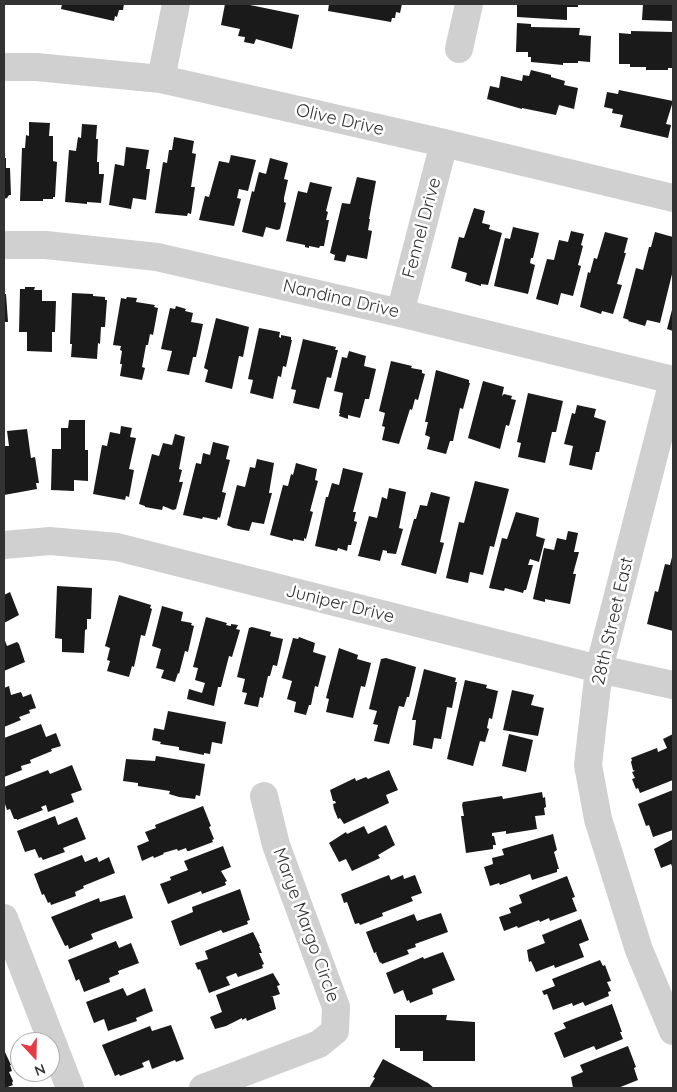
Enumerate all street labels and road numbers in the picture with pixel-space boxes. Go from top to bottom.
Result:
street label: Olive Drive [294,99,386,141]
street label: Fennel Drive [398,175,446,281]
street label: Nandina Drive [281,275,401,323]
street label: 28th Street East [588,555,638,687]
street label: Juniper Drive [284,580,396,628]
street label: Marye Margo Circle [268,845,344,1005]

